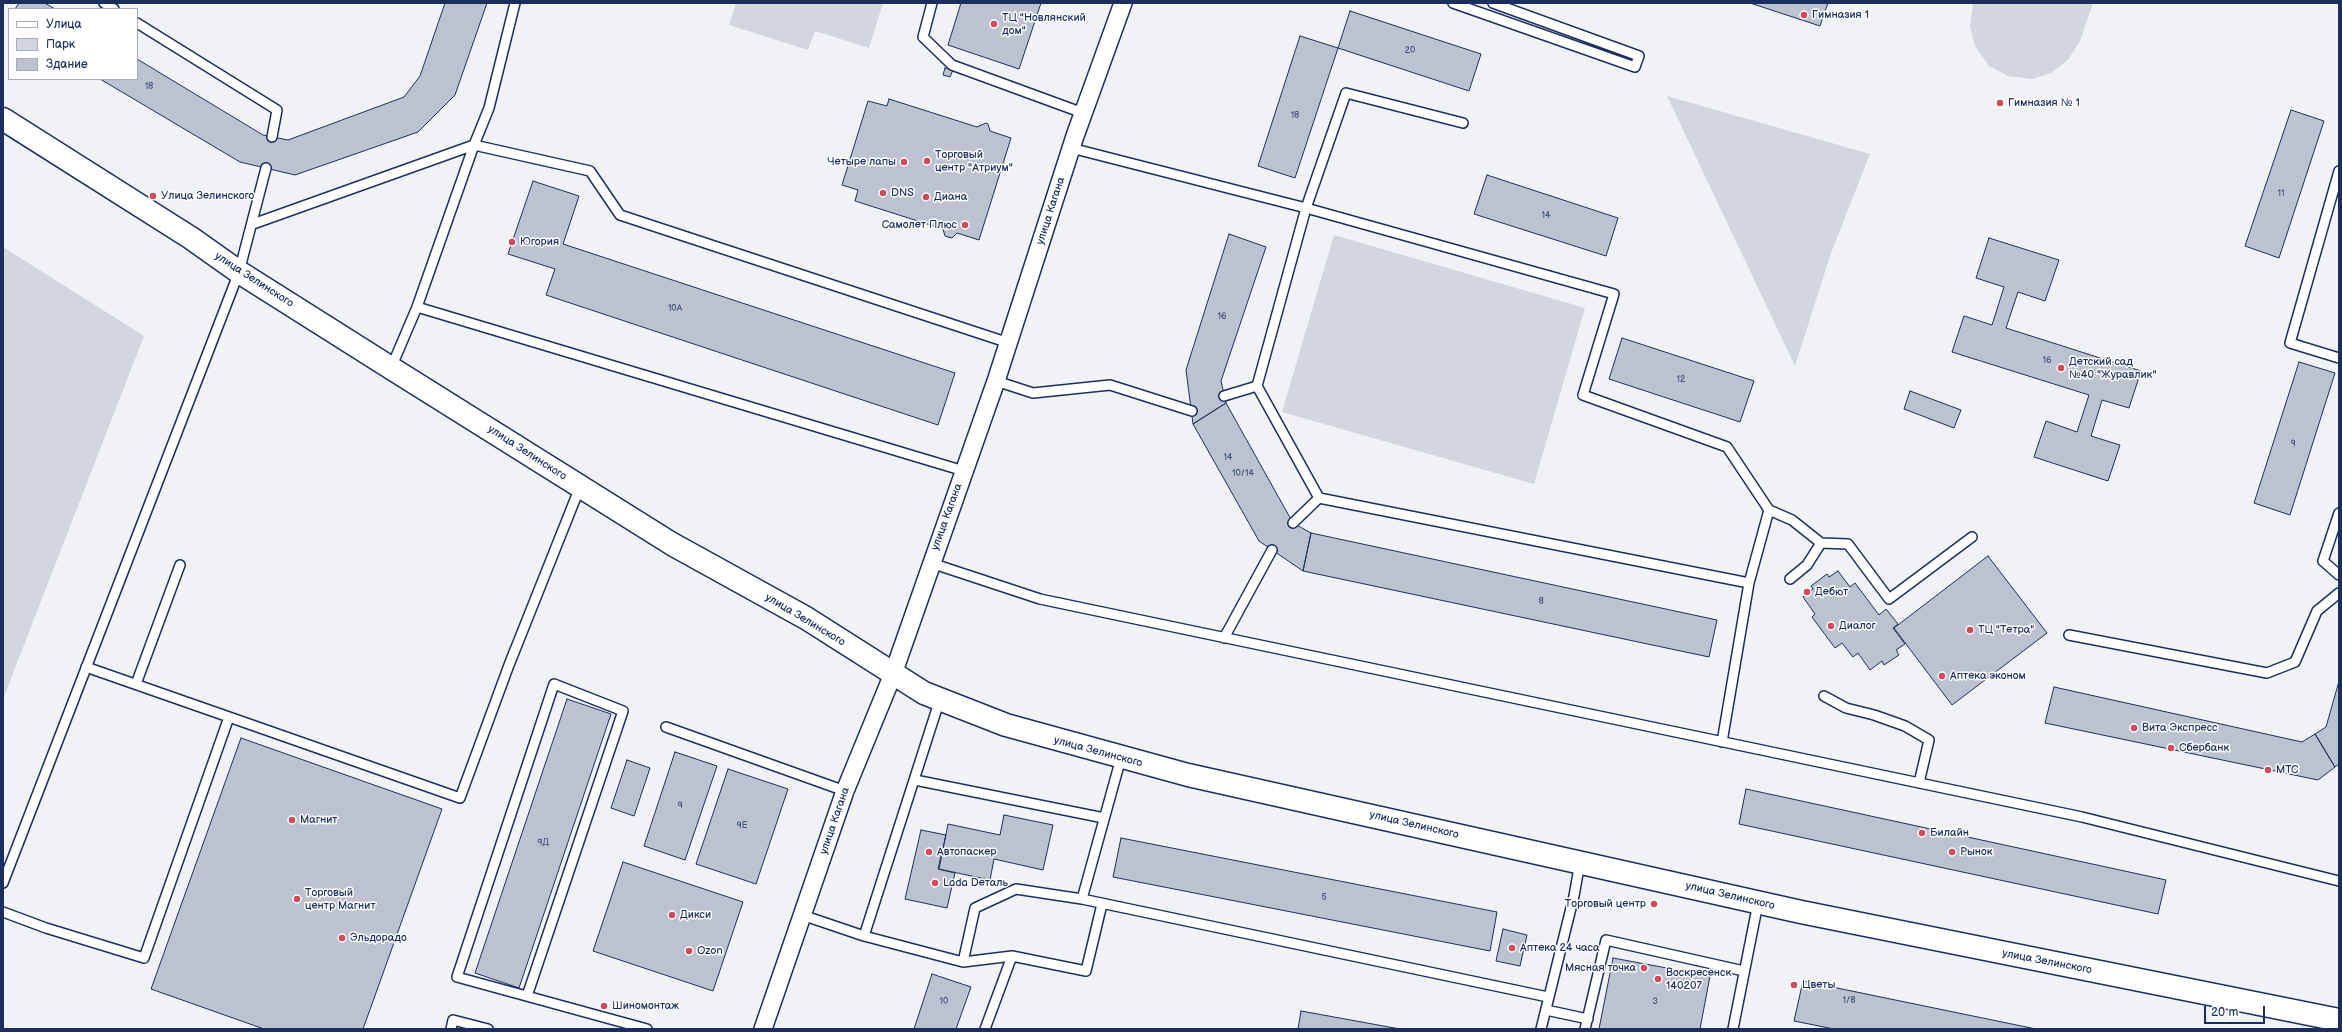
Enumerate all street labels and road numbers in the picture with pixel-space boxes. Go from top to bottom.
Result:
street label: улица Кагана [1034,176,1068,246]
street label: улица Зелинского [212,250,296,310]
street label: улица Зелинского [485,423,569,483]
street label: улица Кагана [929,482,965,552]
street label: улица Зелинского [763,591,847,649]
street label: улица Зелинского [1052,734,1144,770]
street label: улица Кагана [817,786,853,856]
street label: улица Зелинского [1368,808,1460,842]
street label: улица Зелинского [1684,879,1776,913]
street label: улица Зелинского [2001,947,2093,977]

